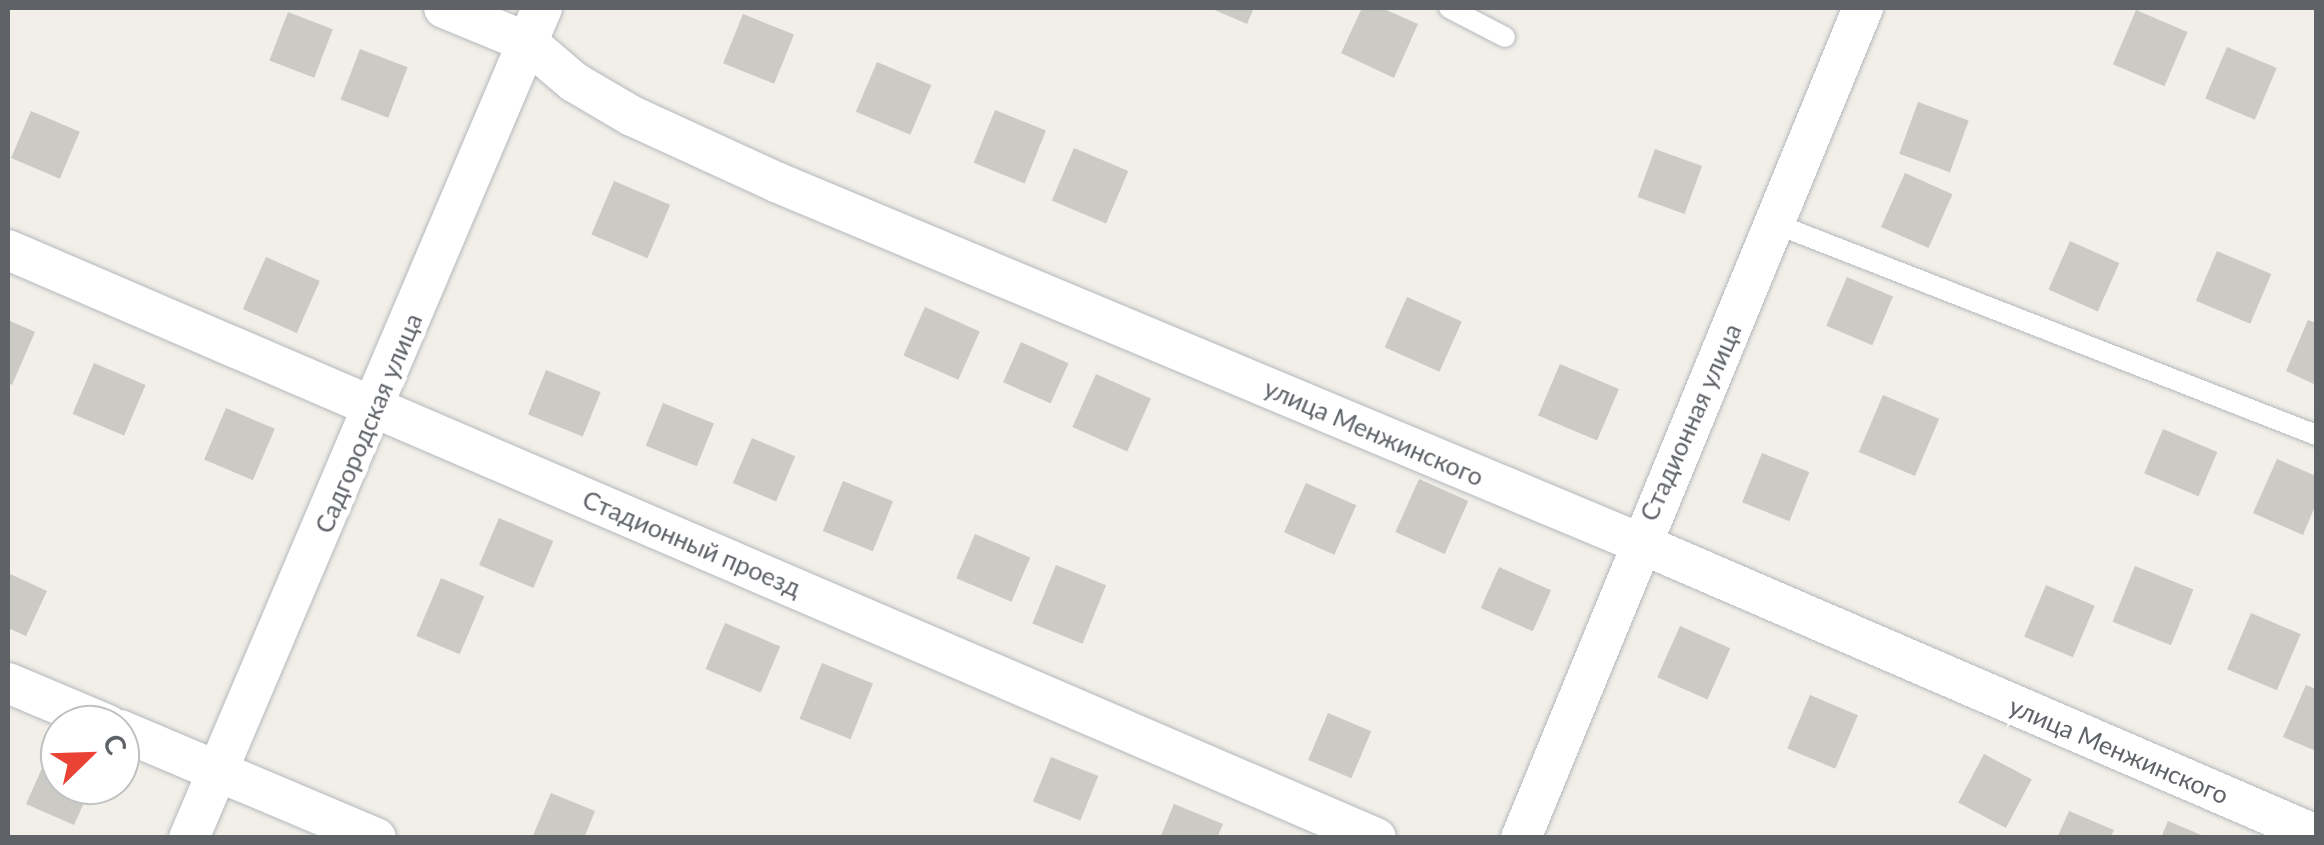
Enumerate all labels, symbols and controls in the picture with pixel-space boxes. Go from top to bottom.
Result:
street label: Садгородская улица [308,309,428,537]
street label: Стадионная улица [1633,319,1747,525]
street label: улица Менжинского [1260,372,1488,492]
street label: Стадионный проезд [578,483,806,603]
street label: улица Менжинского [2005,690,2233,810]
north arrow [40,705,140,805]
text: С [97,729,135,759]

